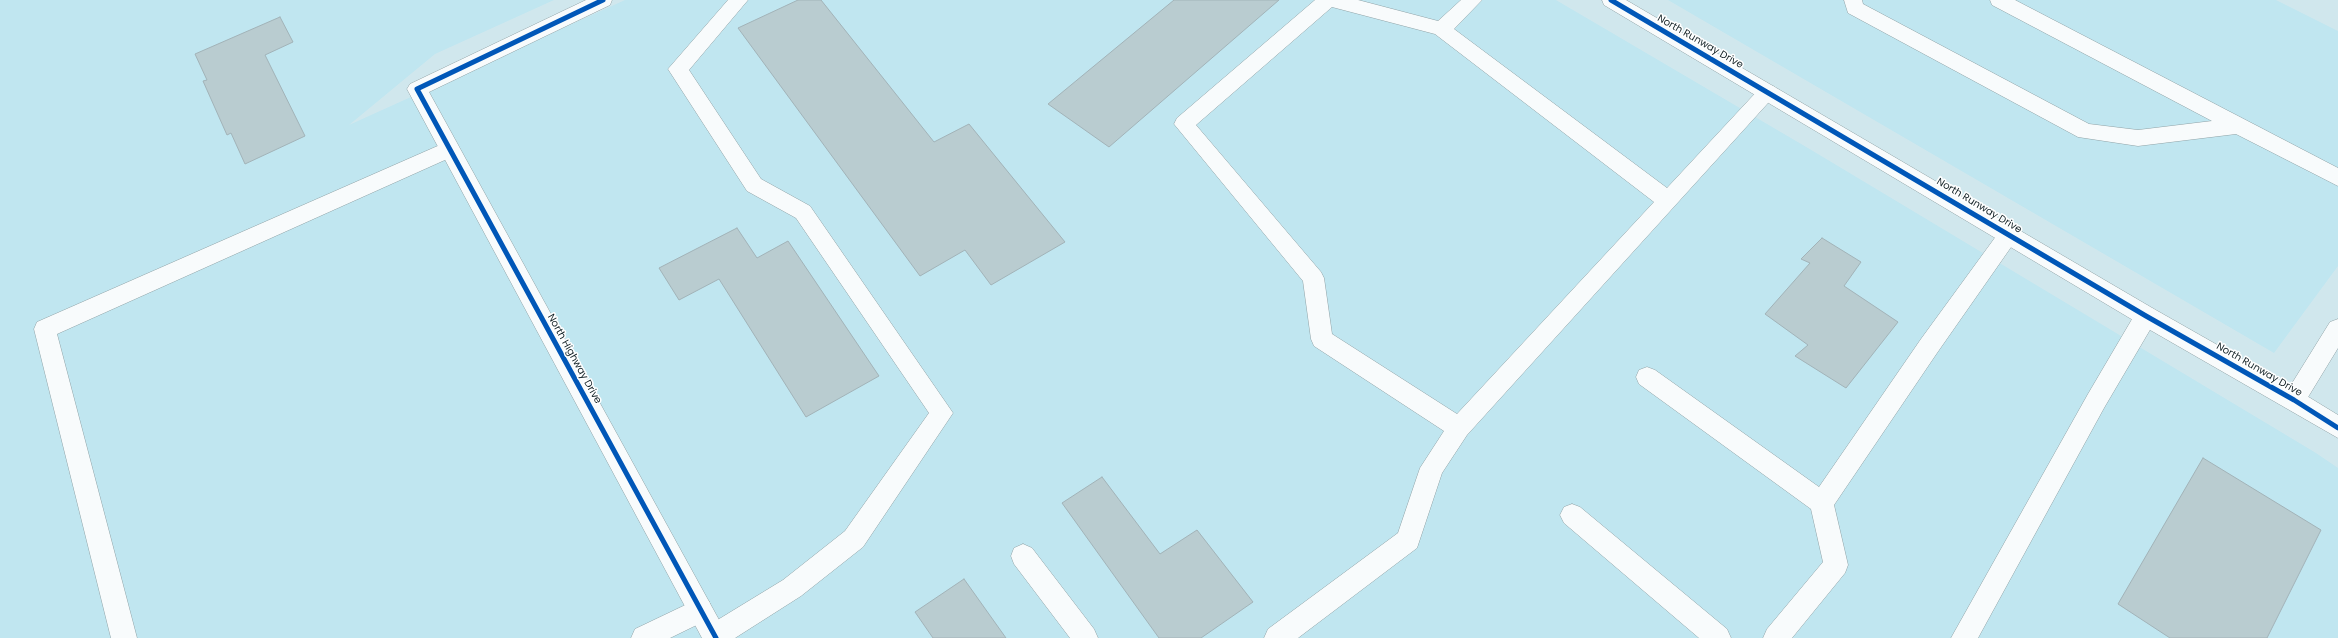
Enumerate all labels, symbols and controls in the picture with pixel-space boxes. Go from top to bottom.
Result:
street label: North Runway Drive [1655,13,1745,71]
street label: North Runway Drive [1934,176,2024,236]
street label: North Highway Drive [544,312,604,406]
street label: North Runway Drive [2214,341,2304,399]

